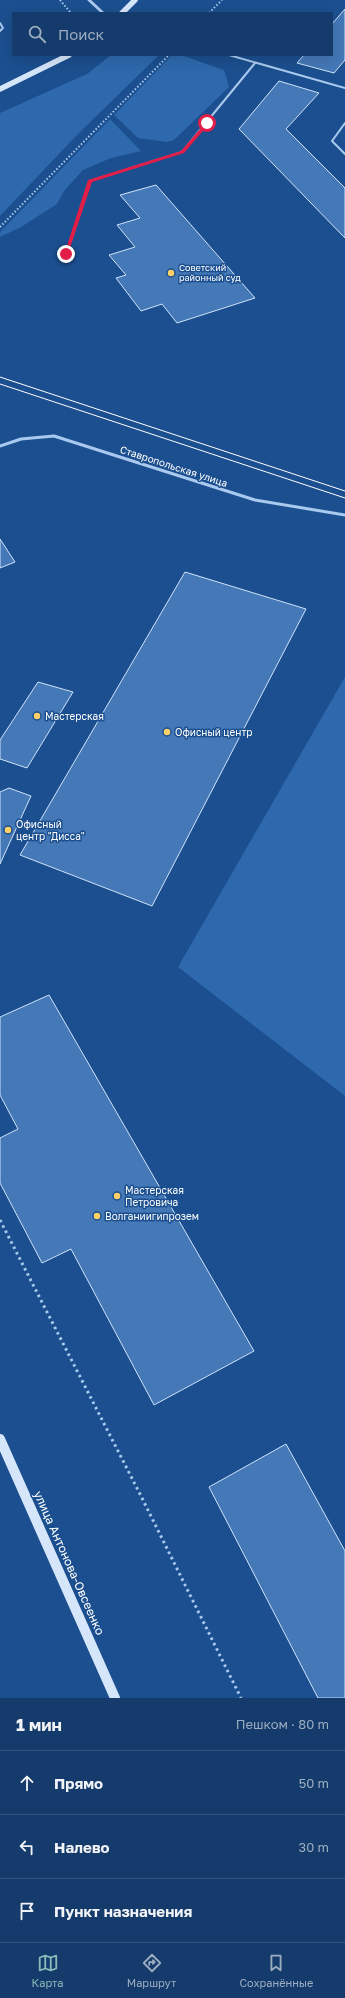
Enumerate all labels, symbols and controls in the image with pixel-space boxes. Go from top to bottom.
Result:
search box [12,12,333,56]
icon: search [26,23,48,45]
text: Поиск [58,25,104,43]
route start [198,114,216,132]
route end [57,245,75,263]
place label: Советский районный суд [179,262,241,283]
marker: Советский районный суд [166,268,176,278]
street label: Ставропольская улица [119,443,229,489]
place label: Мастерская [45,710,104,722]
marker: Мастерская [32,711,42,721]
place label: Офисный центр [175,726,253,738]
marker: Офисный центр [162,727,172,737]
place label: Офисный центр "Дисса" [16,818,85,842]
marker: Офисный центр "Дисса" [3,825,13,835]
place label: Мастерская Петровича [125,1184,184,1208]
marker: Мастерская Петровича [112,1191,122,1201]
place label: Волганиигипрозем [105,1210,199,1222]
marker: Волганиигипрозем [92,1211,102,1221]
street label: улица Антонова-Овсеенко [31,1488,108,1637]
text: 1 мин [16,1714,62,1735]
text: Пешком · 80 m [236,1716,329,1732]
icon: ahead [16,1772,38,1794]
text: Прямо [54,1774,103,1792]
text: 50 m [299,1775,329,1791]
icon: left [16,1836,38,1858]
text: Налево [54,1838,110,1856]
text: 30 m [299,1839,329,1855]
icon: arrive [16,1900,38,1922]
text: Пункт назначения [54,1902,192,1920]
tab: Карта [32,1952,63,1989]
tab: Маршрут [127,1952,176,1989]
tab: Сохранённые [240,1952,313,1989]

